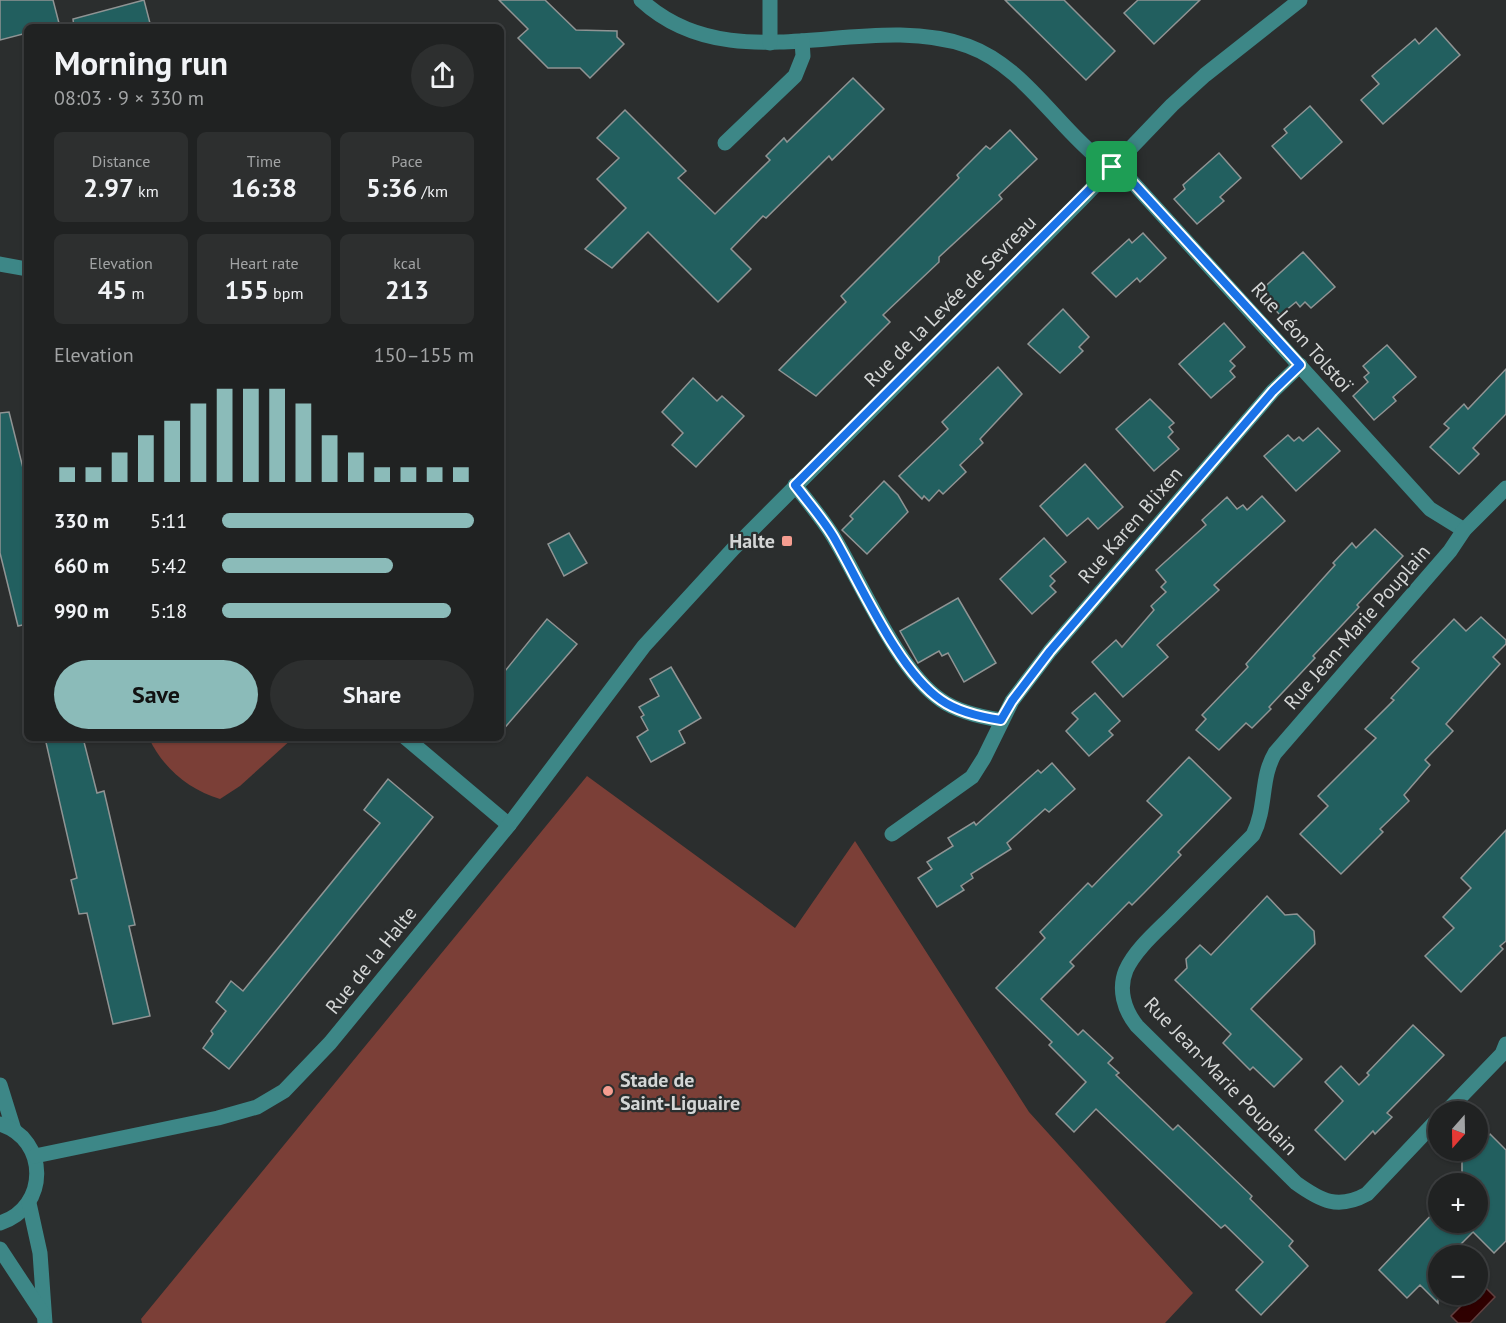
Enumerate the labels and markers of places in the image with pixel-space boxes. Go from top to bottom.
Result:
pin [1086,141,1137,192]
place label: Halte [729,528,775,554]
marker: Halte [780,534,794,548]
place label: Stade de Saint-Liguaire [620,1067,740,1116]
marker: Stade de Saint-Liguaire [601,1084,615,1098]

